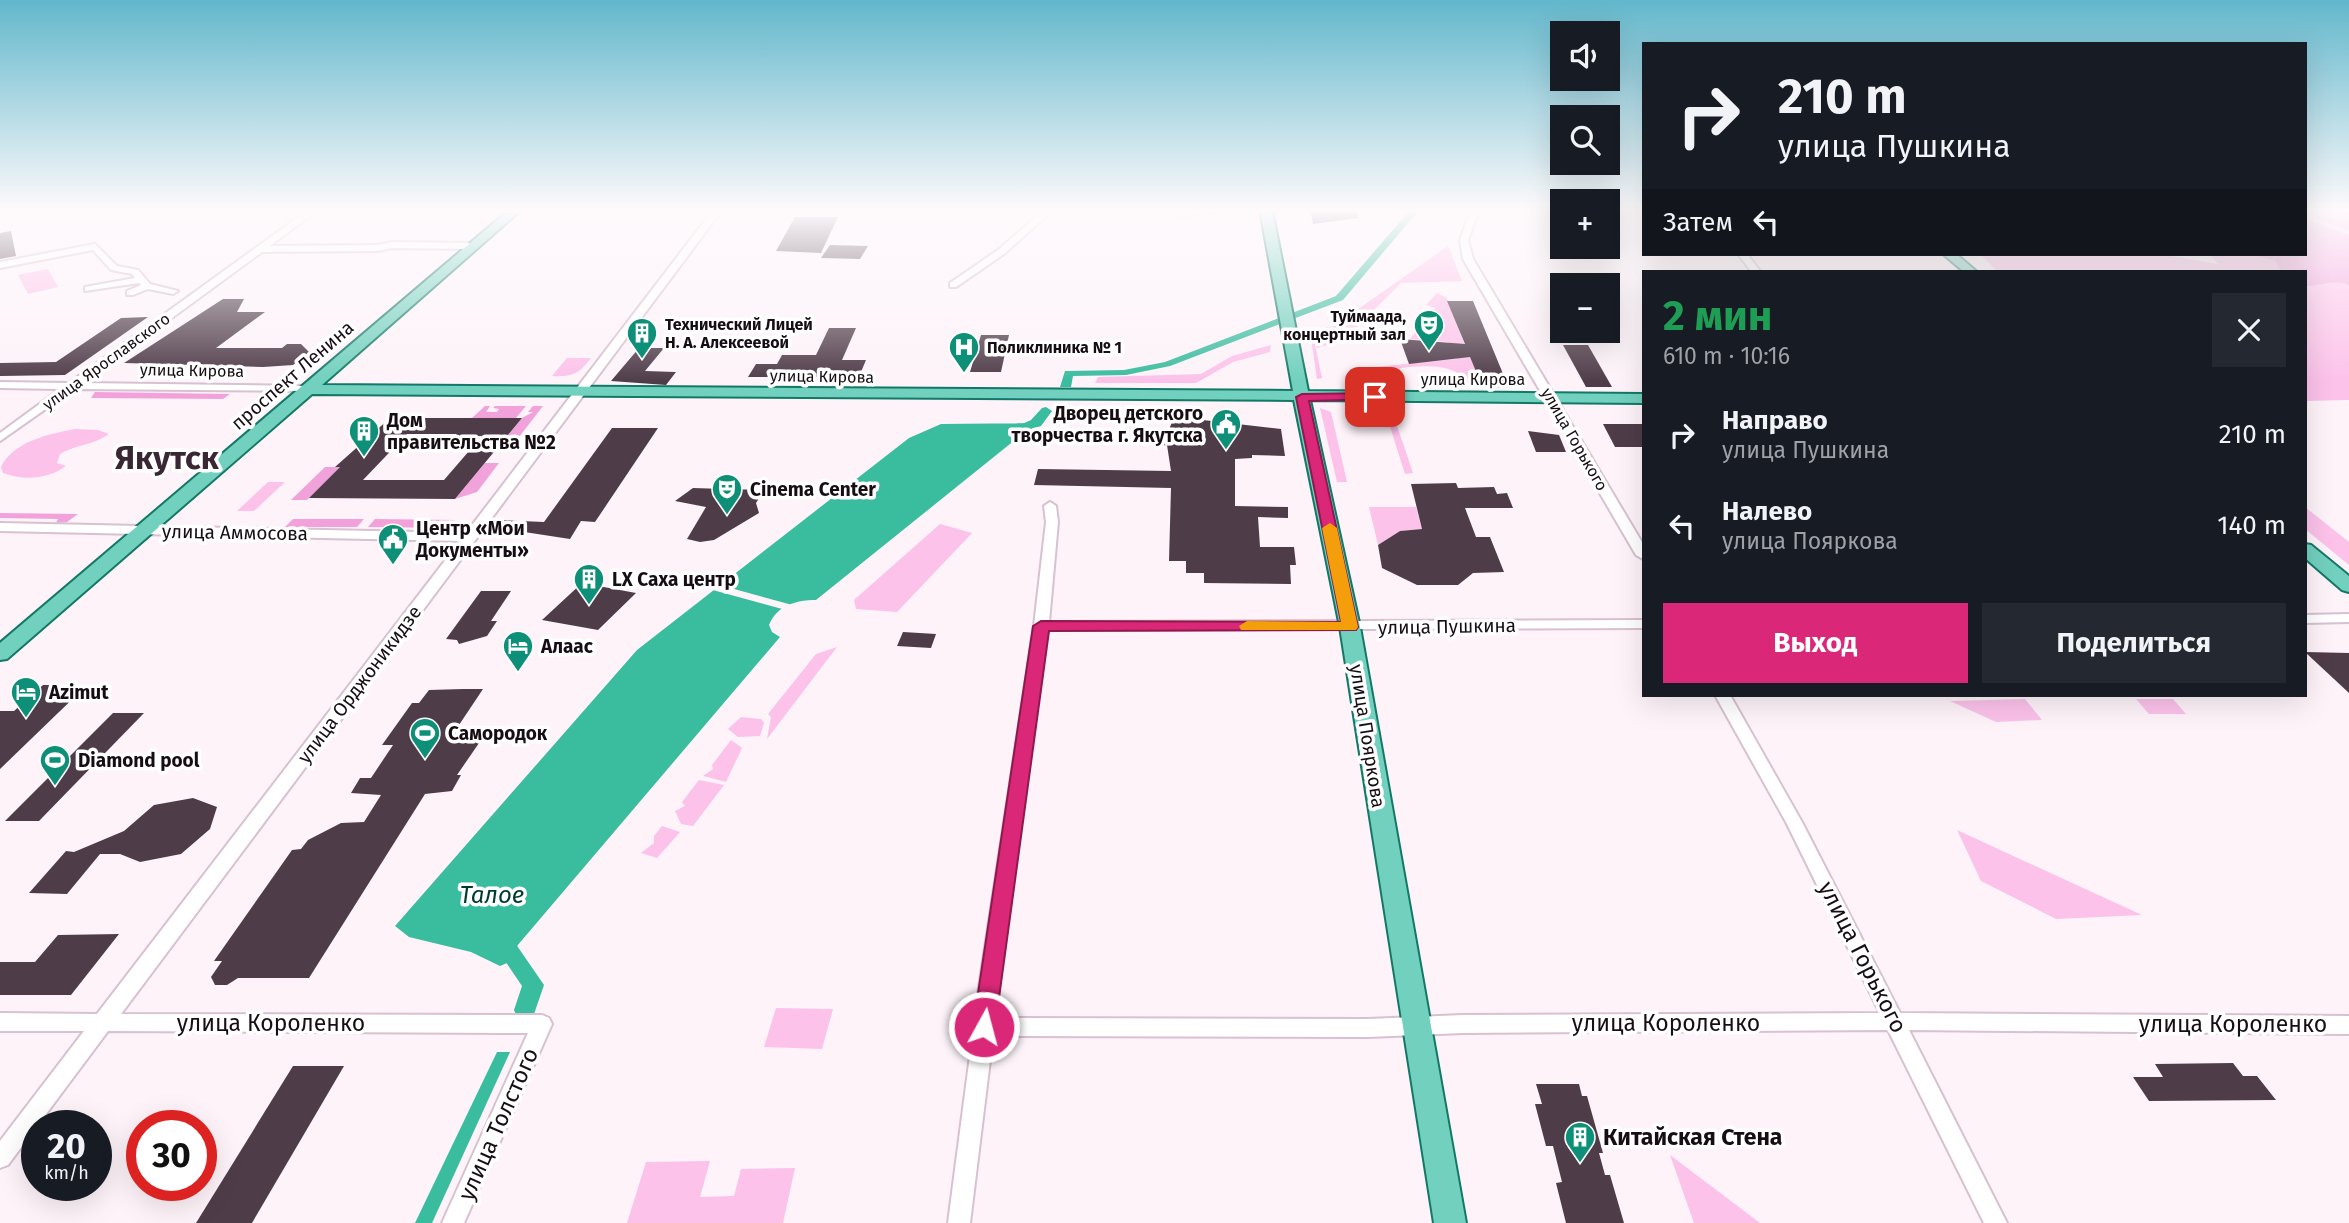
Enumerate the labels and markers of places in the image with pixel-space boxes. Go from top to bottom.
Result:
place label: Туймаада, концертный зал [1283,307,1406,344]
theatre icon: Туймаада, концертный зал [1412,308,1446,352]
place label: Технический Лицей Н. А. Алексеевой [665,315,813,352]
building icon: Технический Лицей Н. А. Алексеевой [625,316,659,360]
hospital icon: Поликлиника № 1 [947,330,981,374]
place label: Поликлиника № 1 [987,338,1122,357]
pin [1345,367,1405,427]
place label: Дворец детского творчества г. Якутска [1011,402,1203,447]
public building icon: Дворец детского творчества г. Якутска [1209,407,1243,451]
place label: Дом правительства №2 [386,409,556,454]
building icon: Дом правительства №2 [347,414,381,458]
theatre icon: Cinema Center [710,472,744,516]
place label: Cinema Center [750,478,876,501]
place label: Центр «Мои Документы» [415,517,529,562]
public building icon: Центр «Мои Документы» [376,522,410,566]
building icon: LX Саха центр [572,562,606,606]
place label: LX Саха центр [612,568,736,591]
hotel icon: Алаас [501,629,535,673]
place label: Алаас [540,635,593,658]
hotel icon: Azimut [9,675,43,719]
place label: Azimut [48,681,109,704]
sports icon: Самородок [408,716,442,760]
place label: Самородок [448,722,548,745]
sports icon: Diamond pool [38,743,72,787]
place label: Diamond pool [78,749,200,772]
building icon: Китайская Стена [1563,1120,1597,1164]
place label: Китайская Стена [1603,1123,1782,1151]

